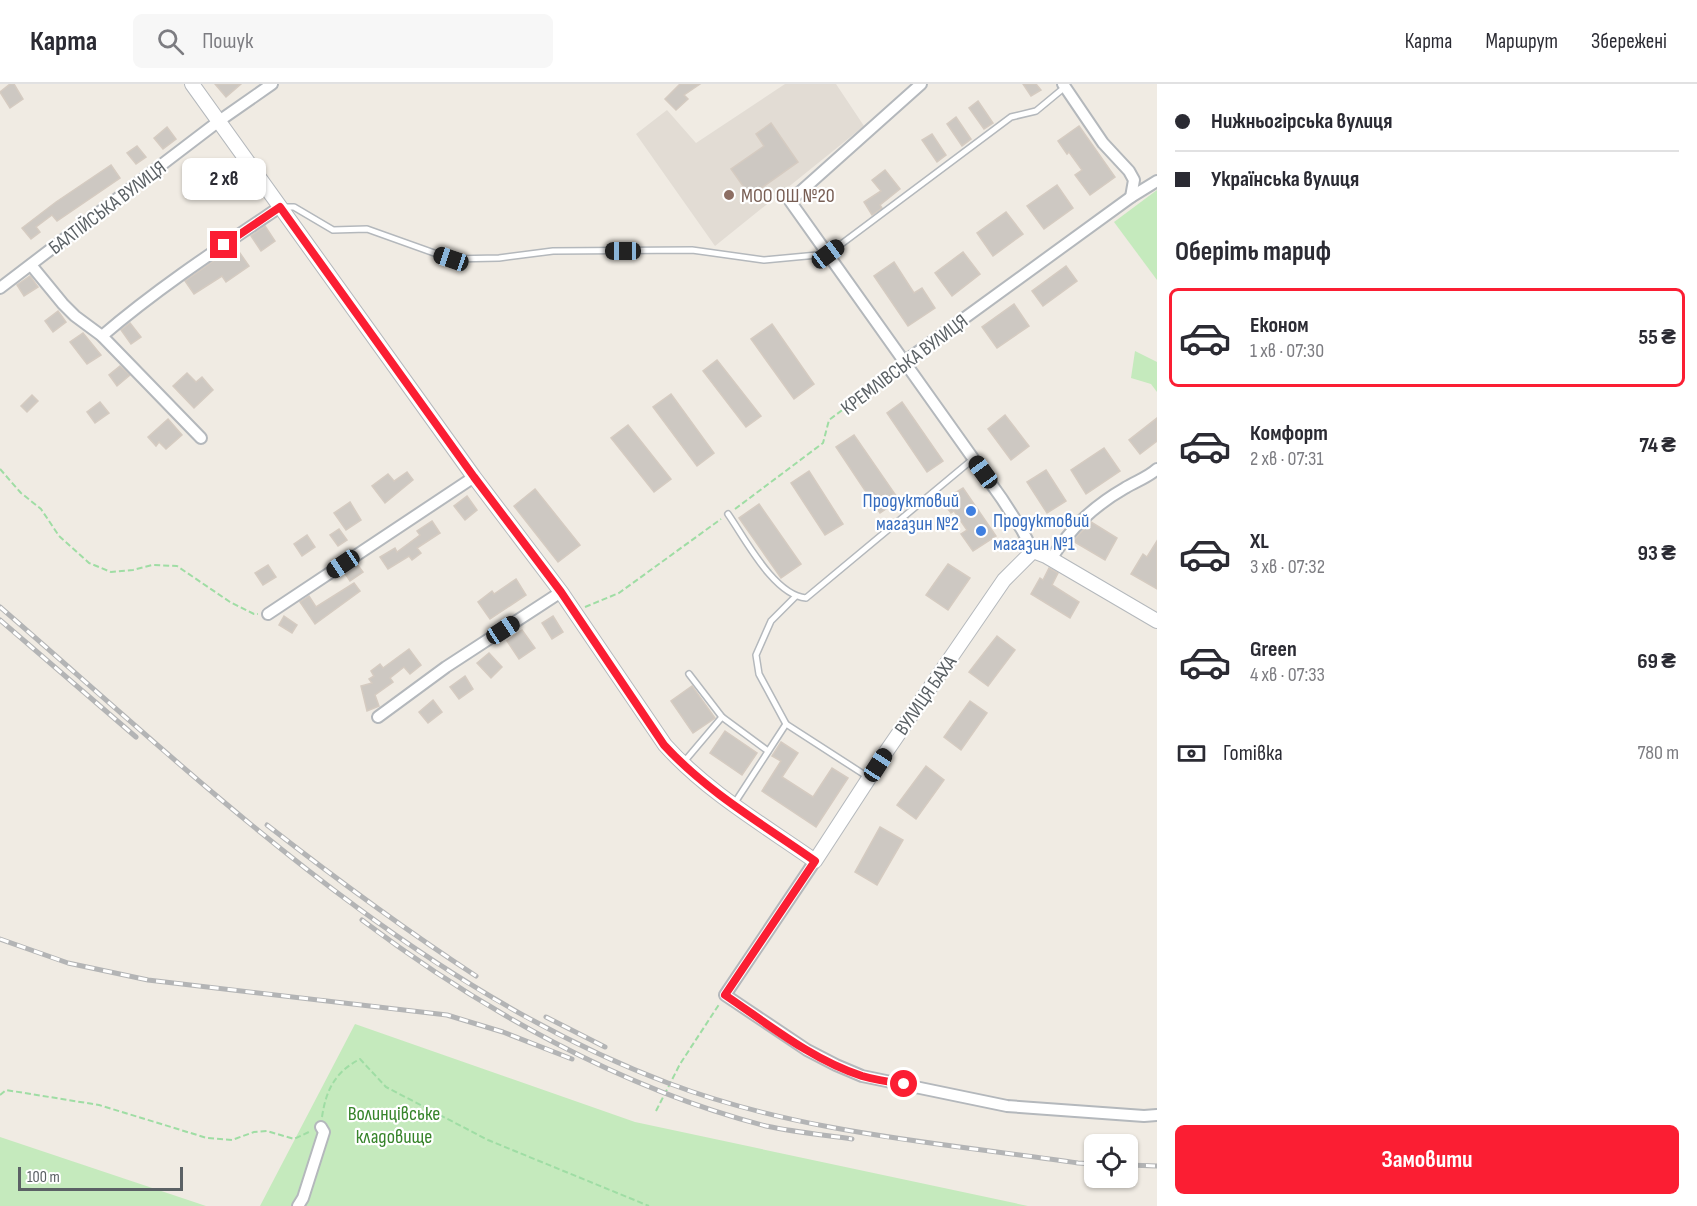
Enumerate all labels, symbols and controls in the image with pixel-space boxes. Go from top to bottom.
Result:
search box [133,14,553,68]
text: Карта [30,25,97,58]
icon: search [154,25,187,58]
text: Пошук [202,28,253,55]
text: Карта [1405,29,1452,54]
text: Маршрут [1485,29,1558,54]
text: Збережені [1591,29,1667,54]
text: Нижньогірська вулиця [1211,108,1393,135]
street label: БАЛТІЙСЬКА ВУЛИЦЯ [44,156,171,260]
callout: 2 хв [182,158,266,200]
text: Українська вулиця [1211,166,1359,193]
text: 2 хв [210,167,238,191]
place label: МОО ОШ №20 [741,184,835,208]
marker: МОО ОШ №20 [722,188,736,202]
route end [210,231,237,258]
car [808,236,848,272]
text: Оберіть тариф [1175,236,1331,268]
car [605,242,641,260]
car [431,245,471,273]
street label: КРЕМЛІВСЬКА ВУЛИЦЯ [837,309,973,420]
icon: car [1178,311,1232,365]
text: Економ [1250,312,1309,339]
text: 55 ₴ [1639,324,1676,351]
text: 1 хв · 07:30 [1250,339,1324,363]
icon: car [1178,419,1232,473]
text: Комфорт [1250,420,1328,447]
text: 74 ₴ [1639,432,1676,459]
text: 2 хв · 07:31 [1250,447,1323,471]
car [965,452,1001,492]
place label: Продуктовий магазин №2 [863,489,959,536]
marker: Продуктовий магазин №2 [964,504,978,518]
place label: Продуктовий магазин №1 [993,509,1089,556]
marker: Продуктовий магазин №1 [974,524,988,538]
icon: car [1178,527,1232,581]
text: XL [1250,528,1269,555]
text: 93 ₴ [1638,540,1676,567]
car [323,546,363,582]
text: 3 хв · 07:32 [1250,555,1325,579]
car [483,613,523,647]
icon: car [1178,635,1232,689]
text: Green [1250,636,1297,663]
text: 69 ₴ [1637,648,1676,675]
street label: ВУЛИЦЯ БАХА [890,651,962,740]
text: 4 хв · 07:33 [1250,663,1325,687]
icon: cash [1175,737,1208,770]
text: Готівка [1223,740,1283,767]
text: 780 m [1637,741,1679,765]
car [861,745,895,785]
route start [890,1070,917,1097]
park label: Волинцівське кладовище [348,1102,440,1149]
button: Замовити [1175,1125,1679,1194]
map controls [1084,1134,1138,1188]
button: locate [1084,1134,1138,1188]
scale bar [18,1164,183,1192]
text: 100 m [27,1168,60,1187]

